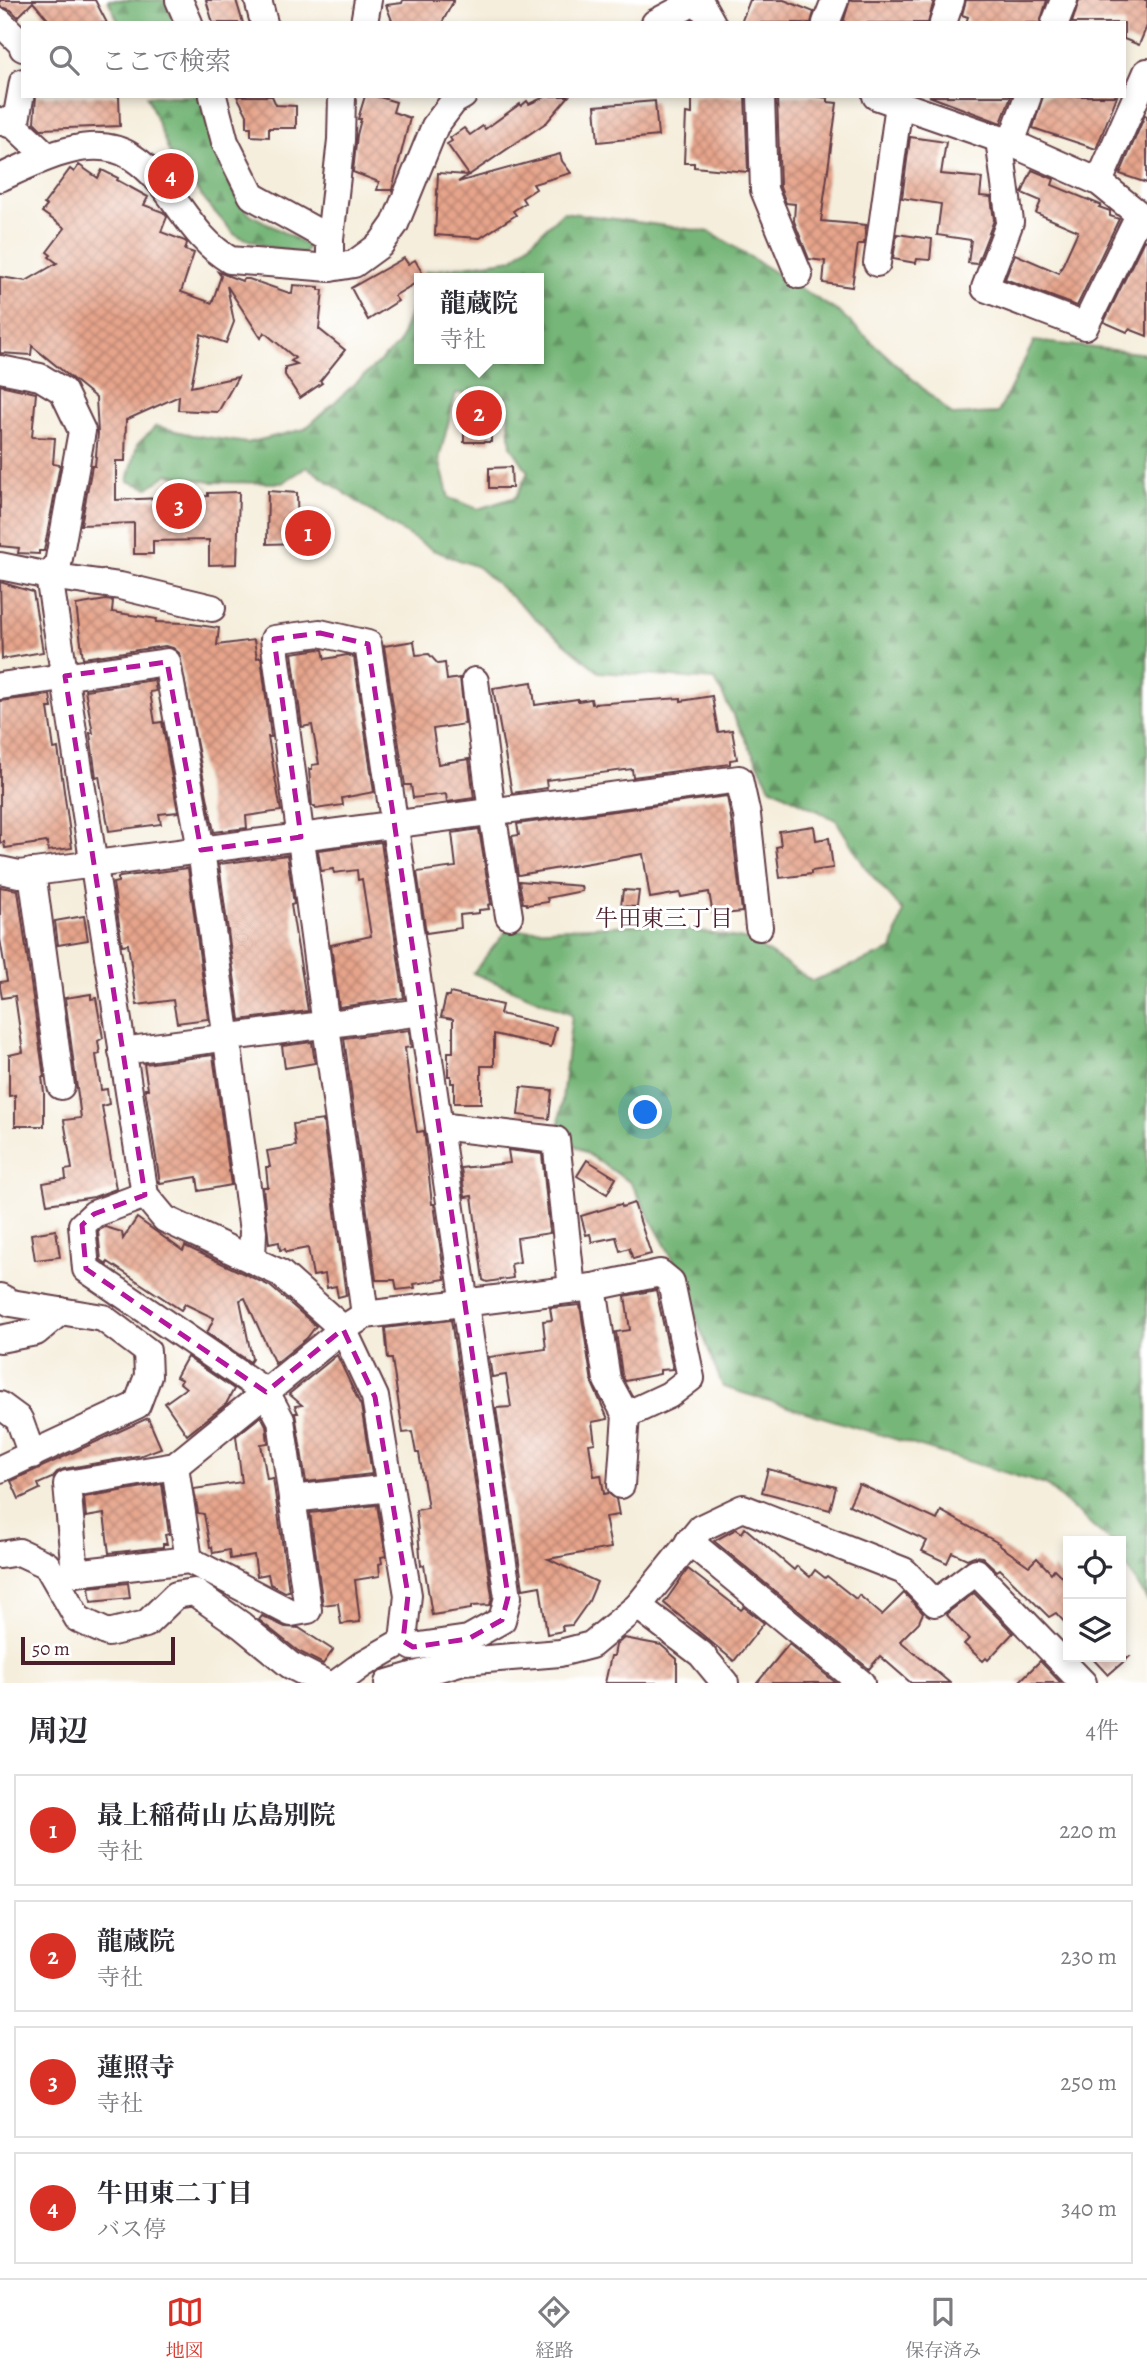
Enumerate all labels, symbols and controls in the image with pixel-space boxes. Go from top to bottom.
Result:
search box [21,21,1126,98]
icon: search [45,41,83,79]
text: ここで検索 [101,44,231,79]
pin: 4 [148,150,194,202]
popup [414,273,544,364]
text: 龍蔵院 [440,286,518,321]
text: 寺社 [440,324,486,355]
pin: 2 [456,387,502,439]
pin: 3 [156,480,202,532]
pin: 1 [285,507,331,559]
district label: 牛田東三丁目 [595,903,733,934]
your location [628,1095,662,1129]
map controls [1063,1536,1126,1662]
button: locate [1063,1536,1126,1599]
button: layers [1063,1599,1126,1662]
scale bar [21,1634,175,1666]
text: 50 m [32,1636,70,1662]
text: 周辺 [28,1711,88,1751]
text: 4件 [1086,1715,1119,1746]
text: 最上稲荷山 広島別院 [97,1798,336,1833]
text: 1 [49,1815,57,1846]
text: 220 m [1059,1815,1117,1846]
text: 寺社 [97,1836,143,1867]
text: 龍蔵院 [97,1924,175,1959]
text: 2 [47,1941,59,1972]
text: 230 m [1061,1941,1117,1972]
text: 寺社 [97,1962,143,1993]
text: 蓮照寺 [97,2050,175,2085]
text: 3 [48,2067,58,2098]
text: 250 m [1060,2067,1117,2098]
text: 寺社 [97,2088,143,2119]
text: 牛田東二丁目 [97,2176,253,2211]
text: 4 [48,2193,58,2224]
text: 340 m [1061,2193,1117,2224]
text: バス停 [97,2214,166,2245]
tab: 地図 [166,2293,204,2364]
tab: 経路 [535,2293,573,2364]
tab: 保存済み [905,2293,981,2364]

